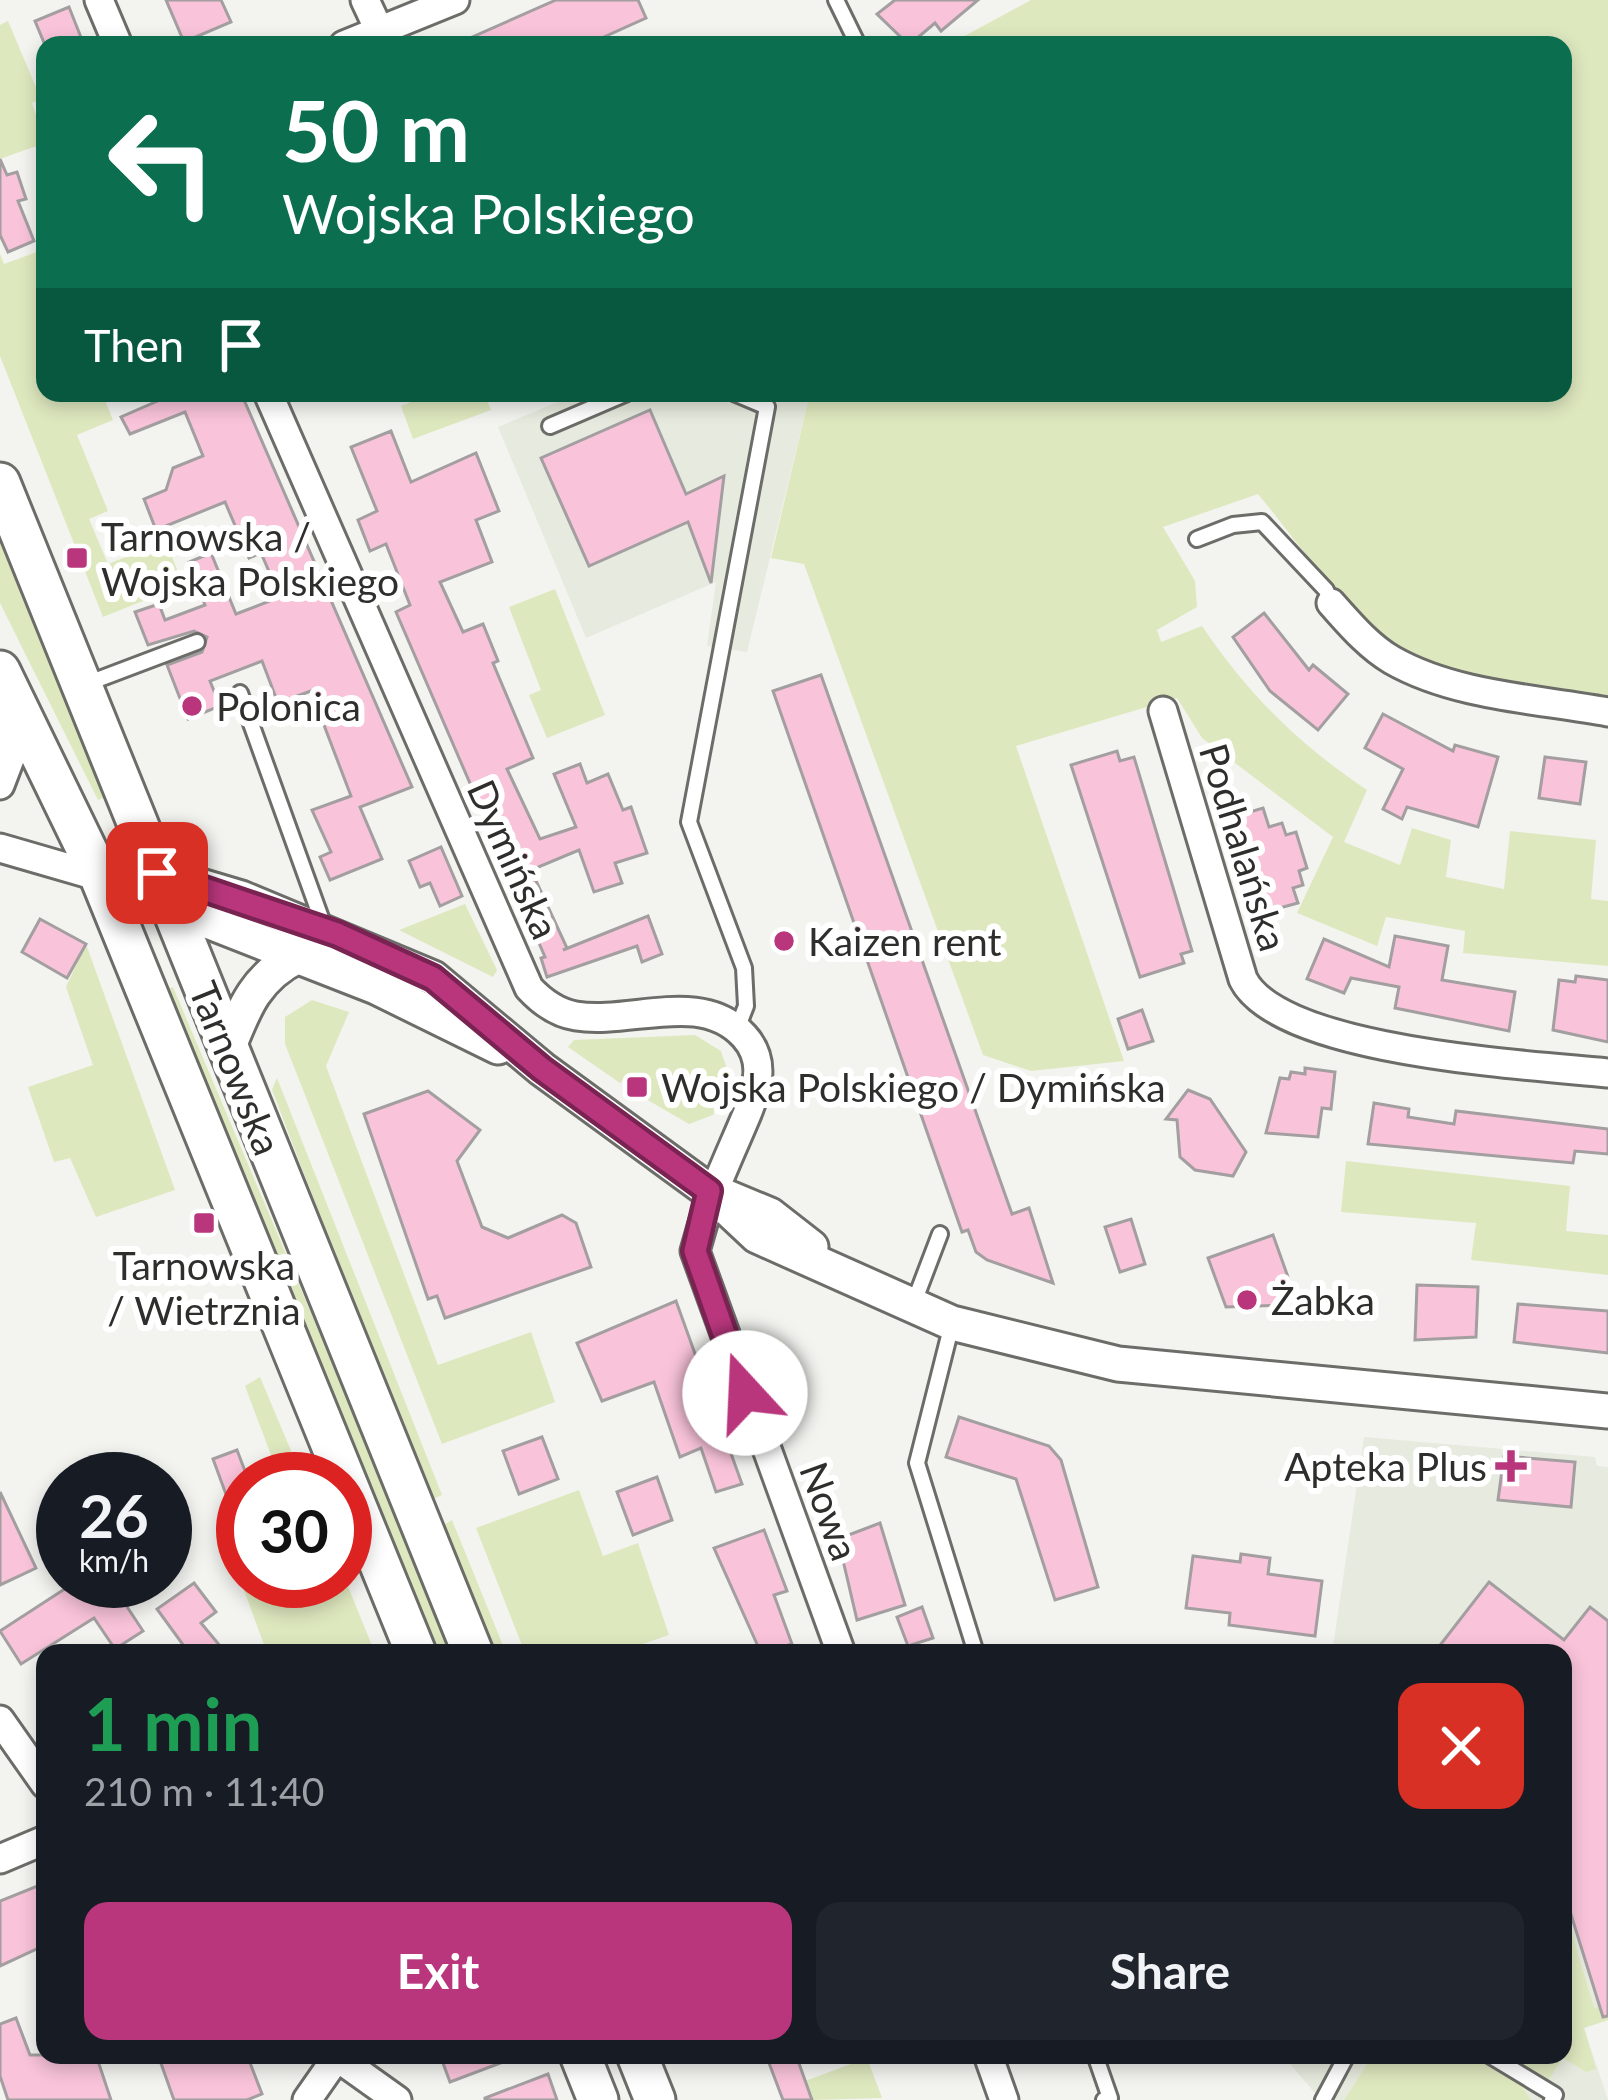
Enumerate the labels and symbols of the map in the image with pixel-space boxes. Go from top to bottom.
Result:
place label: Tarnowska / Wojska Polskiego [101,513,399,604]
marker: Tarnowska / Wojska Polskiego [64,545,90,571]
place label: Polonica [216,683,361,729]
marker: Polonica [179,693,205,719]
street label: Podhalańska [1191,738,1297,956]
street label: Dymińska [459,772,569,946]
pin [106,822,208,924]
place label: Kaizen rent [808,918,1002,964]
marker: Kaizen rent [771,928,797,954]
street label: Tarnowska [181,975,291,1161]
place label: Wojska Polskiego / Dymińska [661,1064,1166,1110]
marker: Wojska Polskiego / Dymińska [624,1074,650,1100]
marker: Tarnowska / Wietrznia [191,1210,217,1236]
place label: Tarnowska / Wietrznia [107,1242,301,1333]
place label: Żabka [1271,1277,1375,1323]
marker: Żabka [1234,1287,1260,1313]
position arrow [682,1330,808,1456]
place label: Apteka Plus [1284,1443,1487,1489]
speed limit sign: 30 [216,1452,372,1608]
marker: Apteka Plus [1498,1453,1524,1479]
street label: Nowa [791,1456,869,1566]

